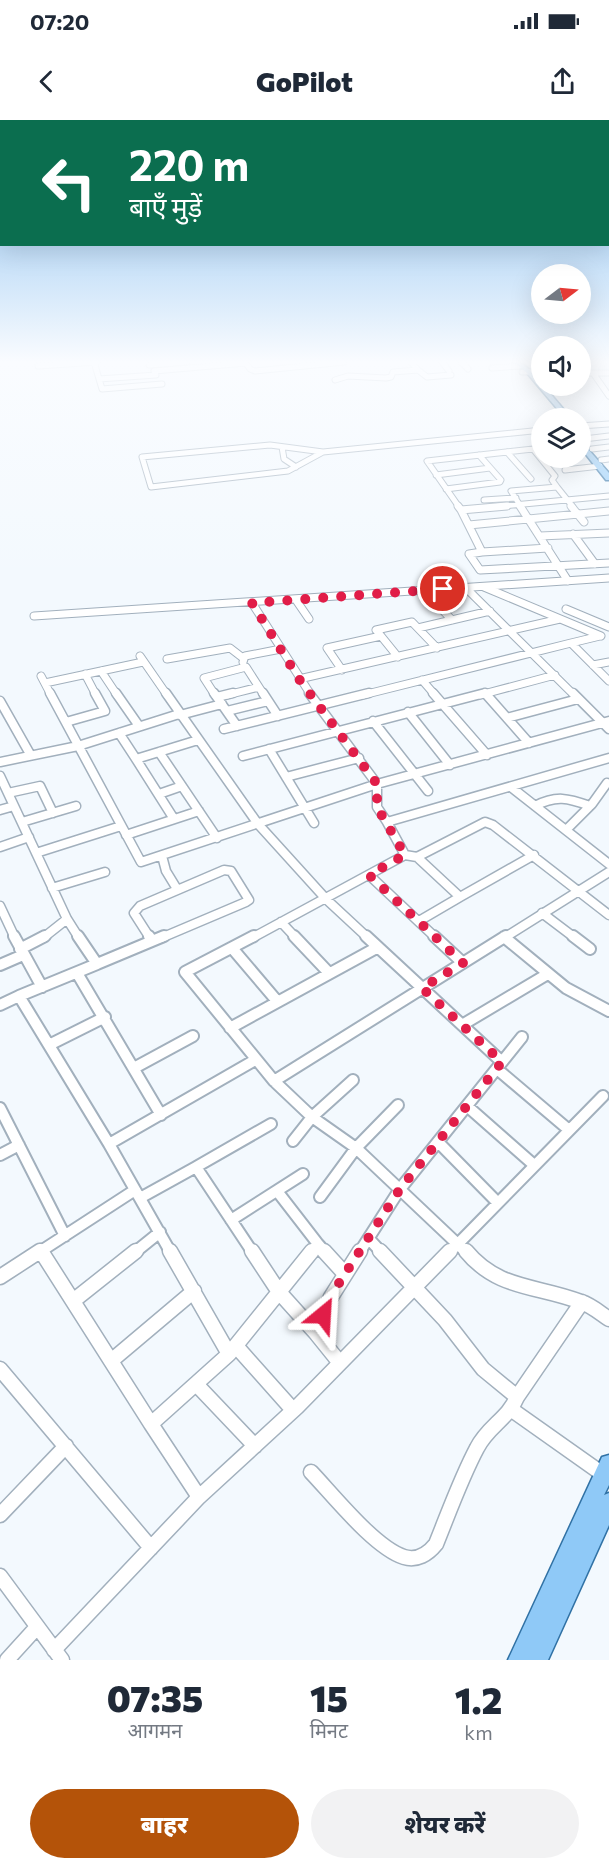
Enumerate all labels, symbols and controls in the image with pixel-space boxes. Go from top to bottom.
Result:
text: 07:20 [30,8,89,35]
icon: back [30,65,63,98]
text: GoPilot [256,65,353,98]
icon: share [546,65,579,98]
text: 220 m [129,138,249,190]
icon: left [30,144,108,222]
text: बाएँ मुड़ें [129,190,202,223]
north arrow [531,264,591,324]
map controls [531,264,591,468]
button: sound [531,336,591,396]
button: layers [531,408,591,468]
pin [417,563,468,614]
icon: arrive [426,572,459,605]
position arrow [291,1283,355,1347]
text: 07:35 [107,1675,203,1719]
text: 15 [310,1675,348,1719]
text: 1.2 [455,1677,502,1721]
text: आगमन [127,1718,182,1742]
text: मिनट [310,1718,348,1742]
text: km [464,1720,493,1744]
button: बाहर [30,1789,299,1858]
button: शेयर करें [311,1789,579,1858]

